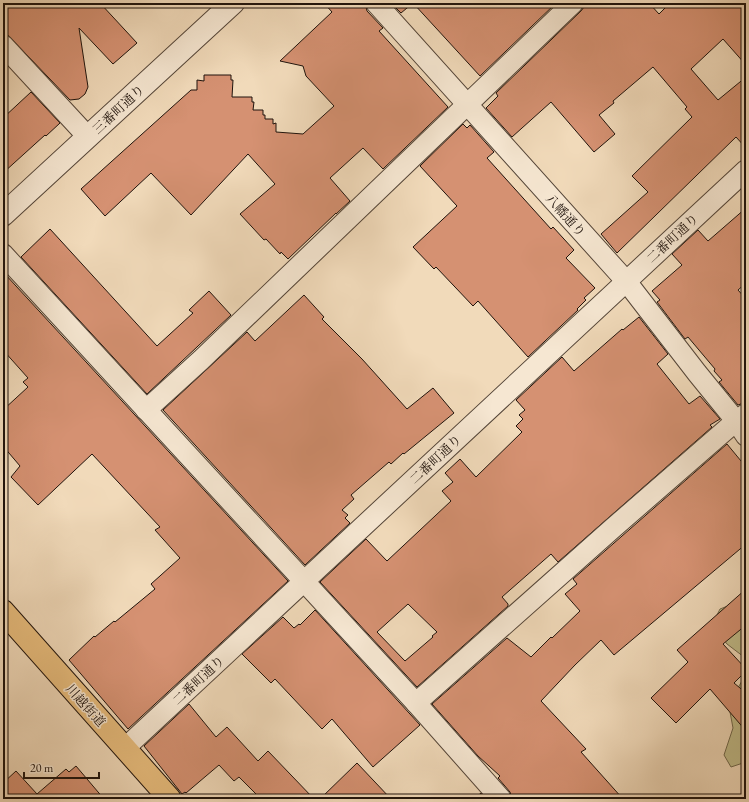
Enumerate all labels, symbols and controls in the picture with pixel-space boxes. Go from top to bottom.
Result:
street label: 三番町通り [89,81,148,138]
street label: 八幡通り [542,190,589,240]
street label: 二番町通り [643,210,702,267]
street label: 二番町通り [406,431,465,488]
street label: 二番町通り [169,652,228,709]
street label: 川越街道 [62,680,109,730]
scale bar [24,754,99,780]
text: 20 m [30,760,54,776]

